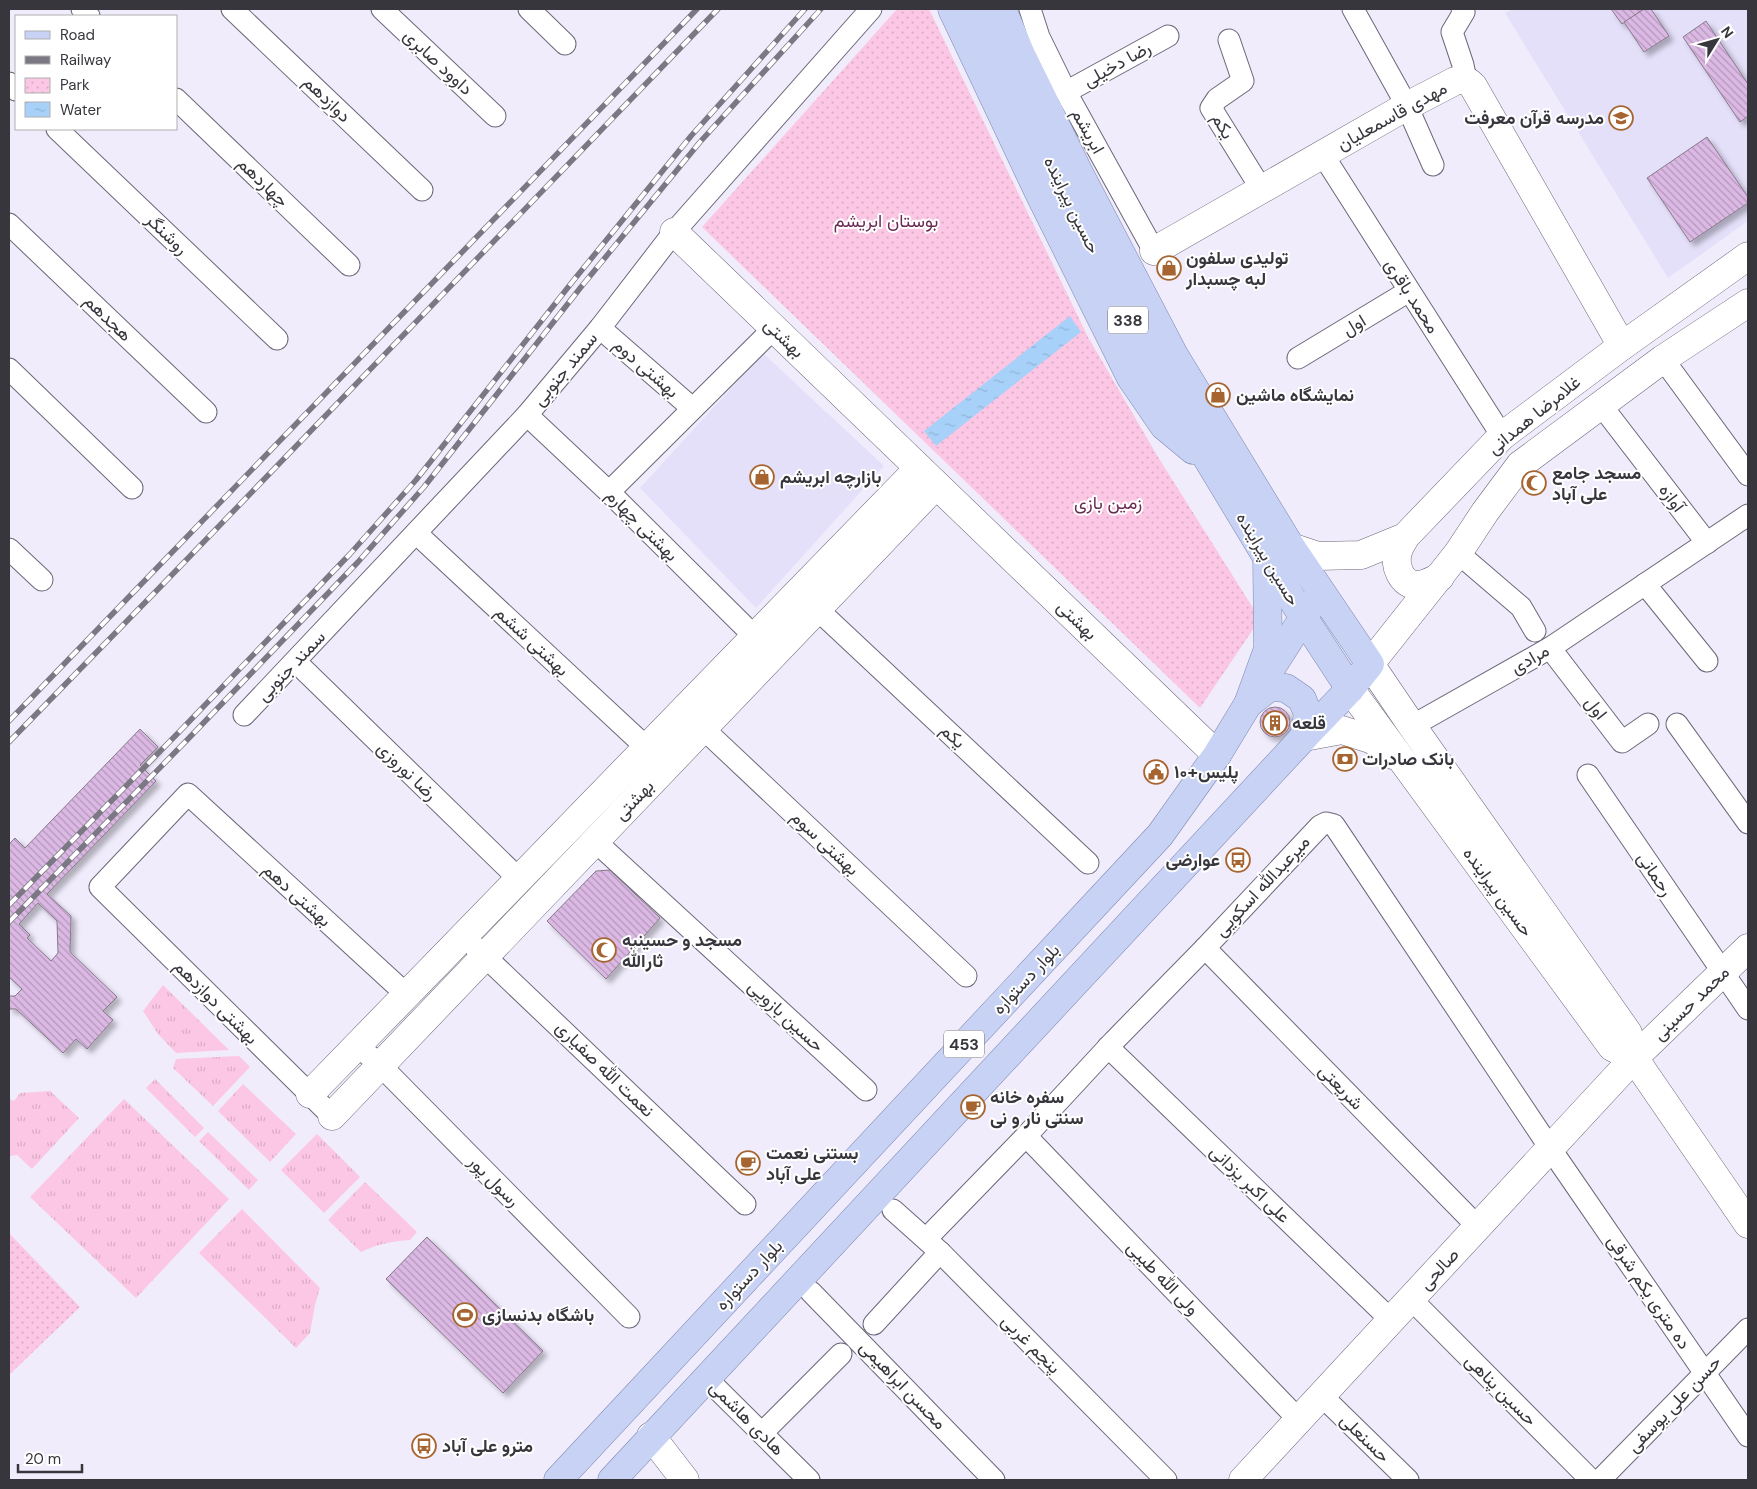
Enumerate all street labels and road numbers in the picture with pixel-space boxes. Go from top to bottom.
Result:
street label: داوود صابری [398,24,478,100]
street label: رضا دخیلی [1079,36,1155,92]
street label: دوازدهم [298,70,356,128]
street label: مهدی قاسمعلیان [1333,76,1451,156]
street label: ابریشم [1066,104,1110,158]
street label: یکم [1206,109,1240,143]
street label: چهاردهم [232,151,294,213]
street label: حسین پیراینده [1038,153,1106,257]
street label: روشنگر [140,207,193,260]
street label: محمد باقری [1379,254,1445,338]
street label: هجدهم [79,289,137,347]
road number: 338 [1108,306,1148,334]
street label: اول [1338,309,1370,341]
street label: بهشتی [759,313,809,363]
street label: سمند جنوبی [527,327,603,411]
street label: بهشتی دوم [608,333,684,403]
street label: غلامرضا همدانی [1482,370,1586,460]
street label: آوازه [1654,479,1692,518]
street label: بهشتی چهارم [600,483,684,567]
street label: حسین پیراینده [1231,508,1305,610]
street label: بهشتی [1052,595,1102,645]
street label: بهشتی ششم [490,600,574,682]
street label: سمند جنوبی [251,625,331,707]
street label: مرادی [1506,638,1554,680]
street label: اول [1579,691,1613,725]
street label: یکم [935,718,971,754]
street label: رضا نوروزی [372,736,442,806]
street label: بهشتی [609,775,659,825]
street label: بهشتی سوم [786,805,864,881]
street label: میرعبدالله اسکویی [1209,830,1315,942]
street label: حسین پیراینده [1457,842,1539,942]
street label: رحمانی [1631,847,1679,901]
street label: بهشتی دهم [257,858,337,932]
street label: بلوار دستواره [987,938,1065,1020]
street label: بهشتی دوازدهم [168,954,264,1050]
street label: محمد حسینی [1647,960,1735,1046]
street label: حسین بازویی [743,975,829,1057]
street label: نعمت الله صفیاری [550,1016,660,1122]
road number: 453 [944,1030,984,1058]
street label: شریعتی [1313,1059,1369,1115]
street label: علی اکبر یزدانی [1205,1140,1295,1228]
street label: رسول پور [462,1149,525,1212]
street label: ده متری یکم شرقی [1602,1230,1696,1354]
street label: بلوار دستواره [710,1234,788,1316]
street label: ولی الله طیبی [1121,1236,1205,1320]
street label: صالحی [1414,1243,1464,1295]
street label: پنجم غربی [996,1309,1066,1379]
street label: محسن ابراهیمی [854,1335,952,1435]
street label: حسین پناهی [1460,1349,1542,1431]
street label: حسن علی یوسفی [1622,1350,1726,1458]
street label: هادی هاشمی [704,1375,790,1461]
street label: حسنعلی [1335,1408,1395,1468]

